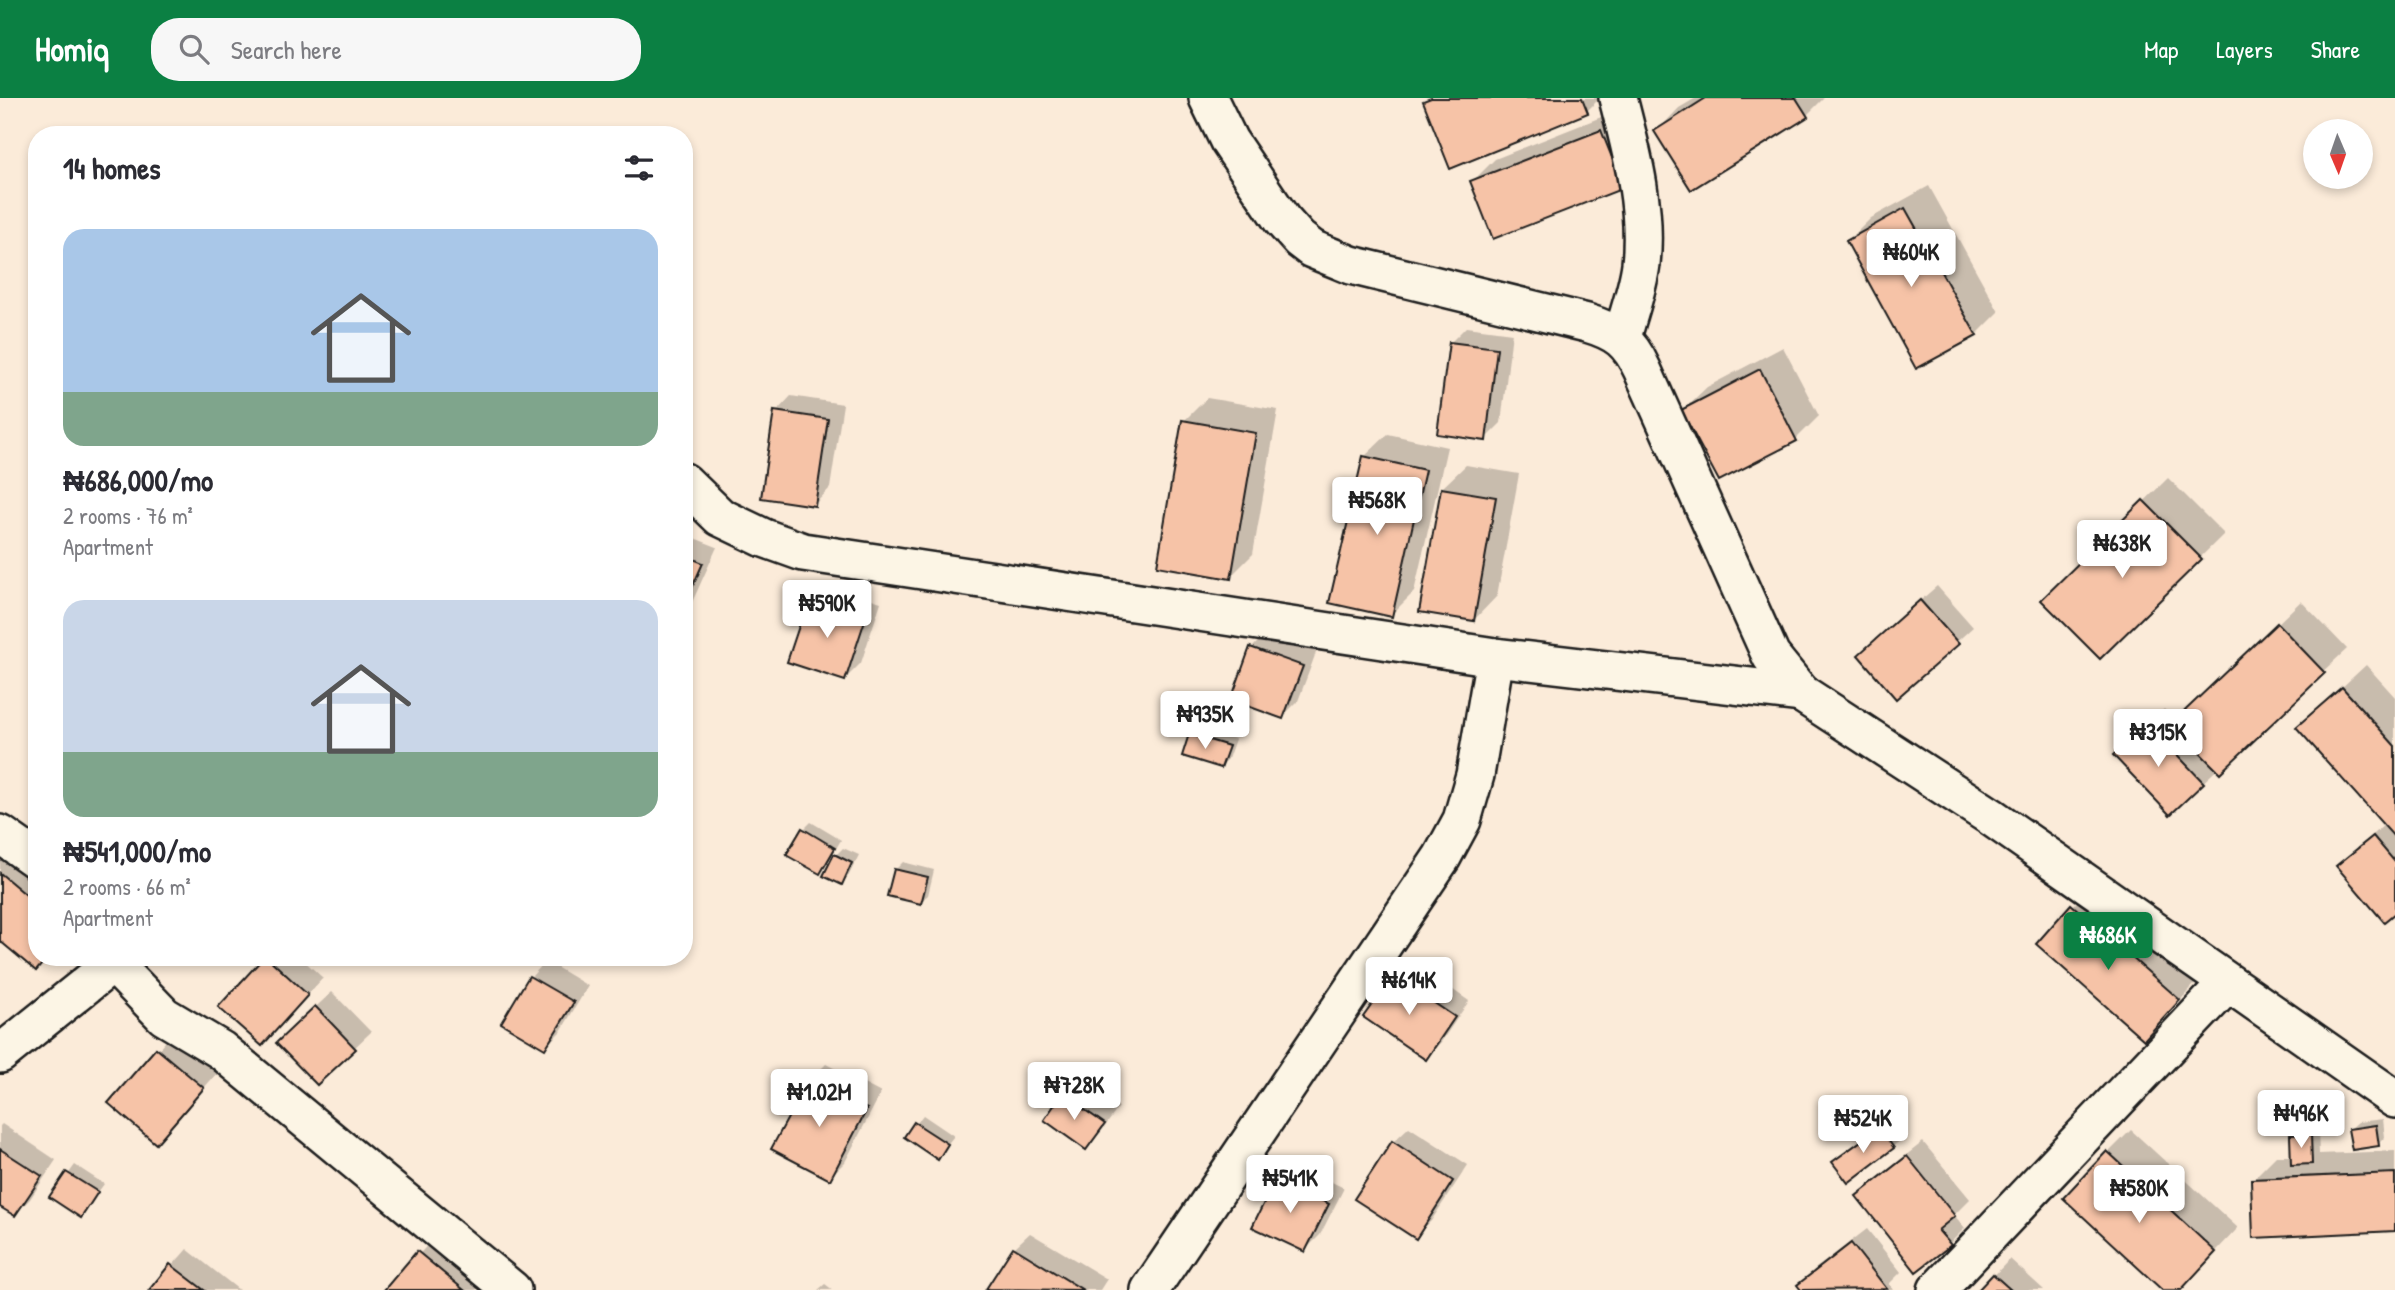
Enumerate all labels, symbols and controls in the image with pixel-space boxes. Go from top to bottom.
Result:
search box [151,18,641,81]
text: Homiq [35,27,109,71]
icon: search [175,30,213,68]
text: Search here [231,32,342,67]
text: Map [2144,33,2178,65]
text: Layers [2216,33,2273,65]
text: Share [2311,33,2360,65]
north arrow [2303,119,2373,189]
map controls [2303,119,2373,189]
text: 14 homes [63,148,161,188]
icon: filters [620,149,658,187]
pin: ₦604K [1862,230,1960,289]
text: ₦604K [1883,236,1939,267]
icon: home [298,275,424,401]
text: ₦686,000/mo [63,460,213,500]
pin: ₦568K [1328,478,1426,537]
text: ₦568K [1348,484,1406,515]
text: 2 rooms · 76 m² [63,500,193,531]
pin: ₦638K [2073,520,2171,580]
text: ₦638K [2093,527,2151,558]
text: Apartment [63,531,153,562]
pin: ₦590K [778,580,876,640]
text: ₦590K [798,587,856,618]
icon: home [298,646,424,772]
pin: ₦935K [1156,692,1254,751]
text: ₦935K [1176,698,1234,729]
pin: ₦315K [2109,710,2207,769]
text: ₦315K [2129,716,2187,747]
text: ₦541,000/mo [63,831,211,871]
text: 2 rooms · 66 m² [63,871,191,902]
text: Apartment [63,902,153,933]
pin: ₦686K [2059,912,2157,972]
text: ₦686K [2080,919,2136,950]
pin: ₦614K [1360,958,1458,1017]
text: ₦614K [1382,964,1436,995]
pin: ₦728K [1025,1062,1123,1122]
text: ₦728K [1044,1069,1104,1100]
pin: ₦1.02M [762,1070,876,1129]
text: ₦1.02M [787,1076,851,1107]
pin: ₦496K [2252,1090,2350,1150]
pin: ₦524K [1814,1096,1912,1155]
text: ₦496K [2274,1097,2328,1128]
text: ₦524K [1834,1102,1892,1133]
pin: ₦541K [1241,1156,1339,1215]
text: ₦541K [1262,1162,1318,1193]
pin: ₦580K [2090,1166,2188,1225]
text: ₦580K [2110,1172,2168,1203]

